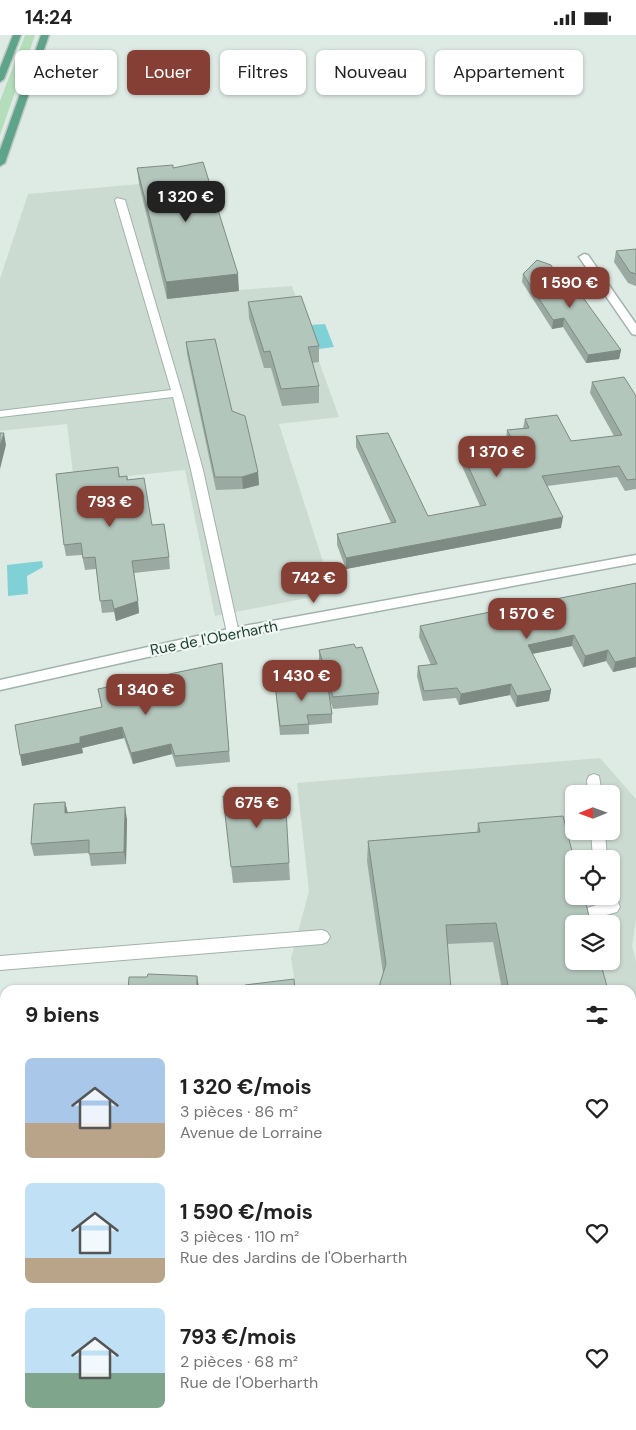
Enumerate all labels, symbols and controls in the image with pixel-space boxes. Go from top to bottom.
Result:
text: 14:24 [25,5,72,30]
chip: Acheter [15,50,117,95]
chip: Louer [127,50,210,95]
chip: Filtres [220,50,306,95]
chip: Nouveau [316,50,425,95]
chip: Appartement [435,50,583,95]
pin: 1 320 € [140,181,232,223]
text: 1 320 € [158,186,214,207]
pin: 1 590 € [524,267,616,309]
text: 1 590 € [542,272,598,293]
pin: 1 370 € [451,435,543,478]
text: 1 370 € [469,441,525,462]
pin: 793 € [75,485,145,528]
text: 793 € [88,491,132,512]
pin: 742 € [279,561,349,604]
text: 742 € [292,567,336,588]
pin: 1 570 € [481,597,573,640]
text: 1 570 € [499,603,555,624]
street label: Rue de l'Oberharth [148,616,280,660]
pin: 1 430 € [256,659,348,702]
text: 1 430 € [273,665,331,686]
pin: 1 340 € [100,673,192,716]
text: 1 340 € [117,679,175,700]
north arrow [565,785,620,840]
map controls [565,785,620,970]
pin: 675 € [222,787,292,829]
text: 675 € [235,792,279,813]
button: locate [565,850,620,905]
button: layers [565,915,620,970]
text: 9 biens [25,1001,100,1029]
icon: filters [583,1001,611,1029]
text: 1 320 €/mois [180,1073,312,1101]
icon: home [65,1078,125,1138]
icon: heart [583,1094,611,1122]
text: 3 pièces · 86 m² [180,1101,298,1122]
text: Avenue de Lorraine [180,1122,322,1143]
text: 1 590 €/mois [180,1198,313,1226]
icon: home [65,1203,125,1263]
icon: heart [583,1219,611,1247]
text: 3 pièces · 110 m² [180,1226,299,1247]
text: Rue des Jardins de l'Oberharth [180,1247,407,1268]
text: 793 €/mois [180,1323,297,1351]
icon: home [65,1328,125,1388]
icon: heart [583,1344,611,1372]
text: 2 pièces · 68 m² [180,1351,298,1372]
text: Rue de l'Oberharth [180,1372,318,1393]

